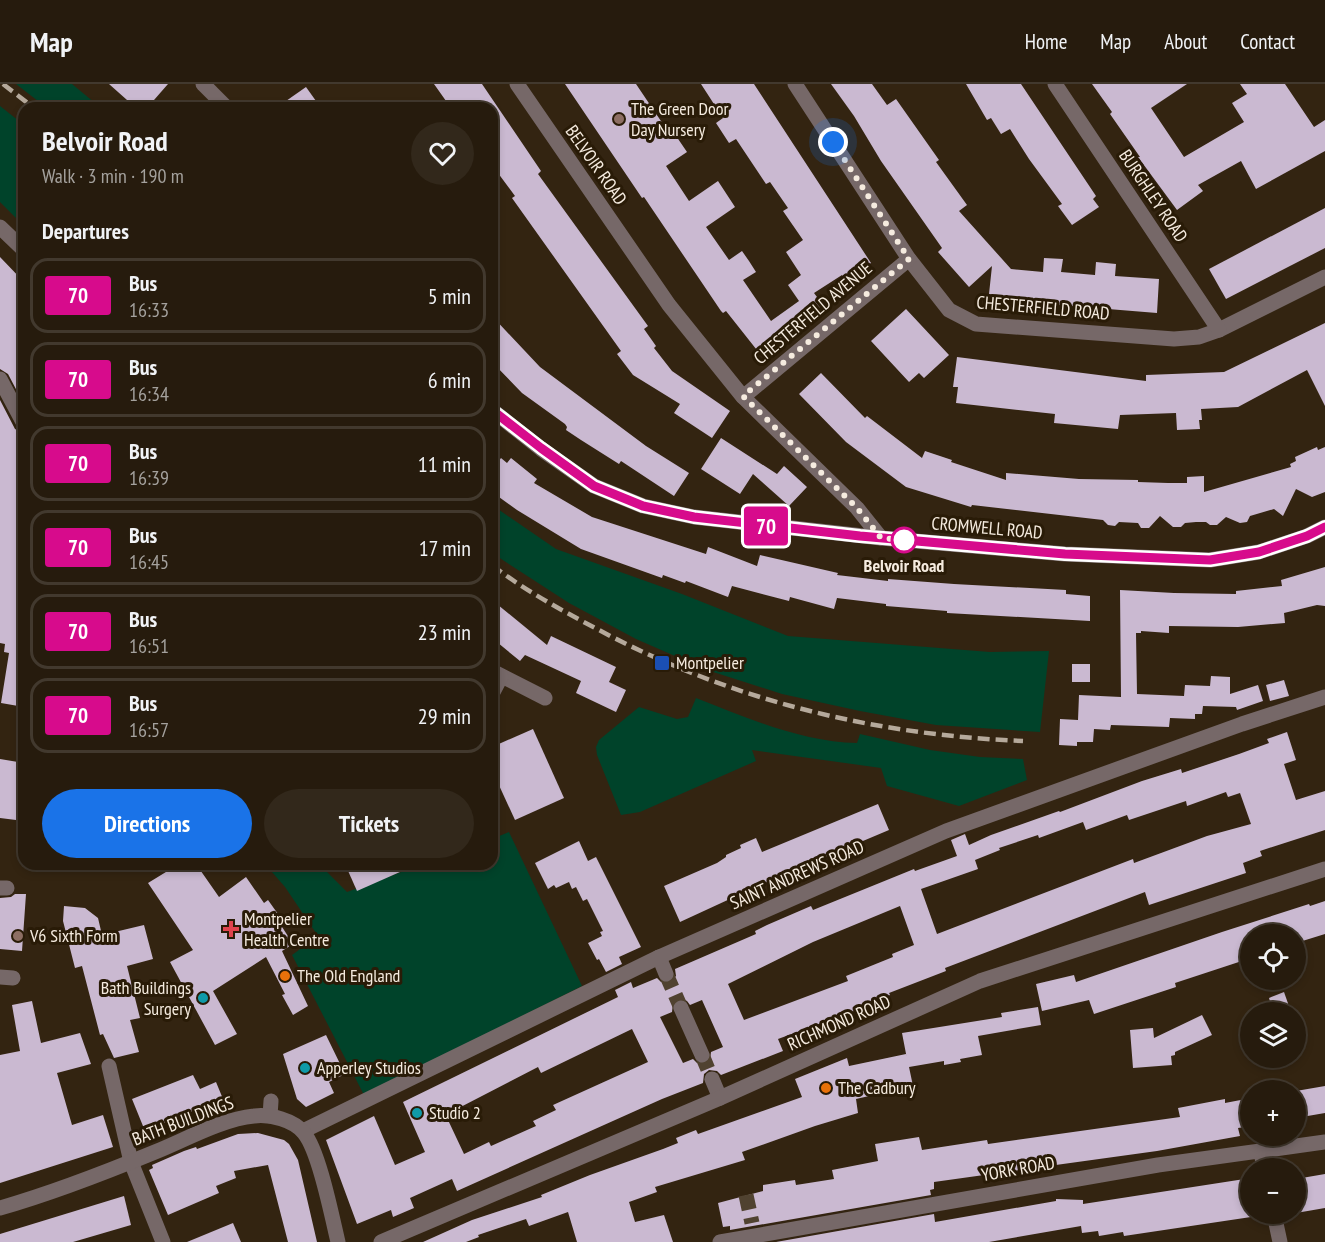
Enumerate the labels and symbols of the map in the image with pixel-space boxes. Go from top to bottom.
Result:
place label: The Green Door Day Nursery [631,97,728,141]
marker: The Green Door Day Nursery [612,112,626,126]
street label: BELVOIR ROAD [561,120,632,209]
your location [818,127,848,157]
street label: BURGHLEY ROAD [1114,145,1193,246]
street label: CHESTERFIELD AVENUE [749,256,877,369]
street label: CHESTERFIELD ROAD [976,290,1111,325]
line badge: 70 [739,506,793,546]
street label: CROMWELL ROAD [931,511,1043,544]
marker: Belvoir Road [891,527,917,553]
place label: Belvoir Road [864,554,944,577]
place label: Montpelier [676,651,744,674]
marker: Montpelier [653,654,671,672]
street label: SAINT ANDREWS ROAD [726,835,867,914]
place label: Montpelier Health Centre [244,907,330,951]
marker: Montpelier Health Centre [222,920,240,938]
place label: V6 Sixth Form [29,924,118,947]
marker: V6 Sixth Form [11,929,25,943]
place label: The Old England [297,964,400,987]
marker: The Old England [278,969,292,983]
place label: Bath Buildings Surgery [101,976,191,1020]
street label: RICHMOND ROAD [784,990,894,1056]
marker: Bath Buildings Surgery [196,991,210,1005]
place label: Apperley Studios [317,1056,421,1079]
marker: Apperley Studios [298,1061,312,1075]
place label: The Cadbury [838,1076,916,1099]
marker: The Cadbury [819,1081,833,1095]
street label: BATH BUILDINGS [129,1091,237,1150]
place label: Studio 2 [429,1101,481,1124]
marker: Studio 2 [410,1106,424,1120]
street label: YORK ROAD [979,1151,1056,1186]

